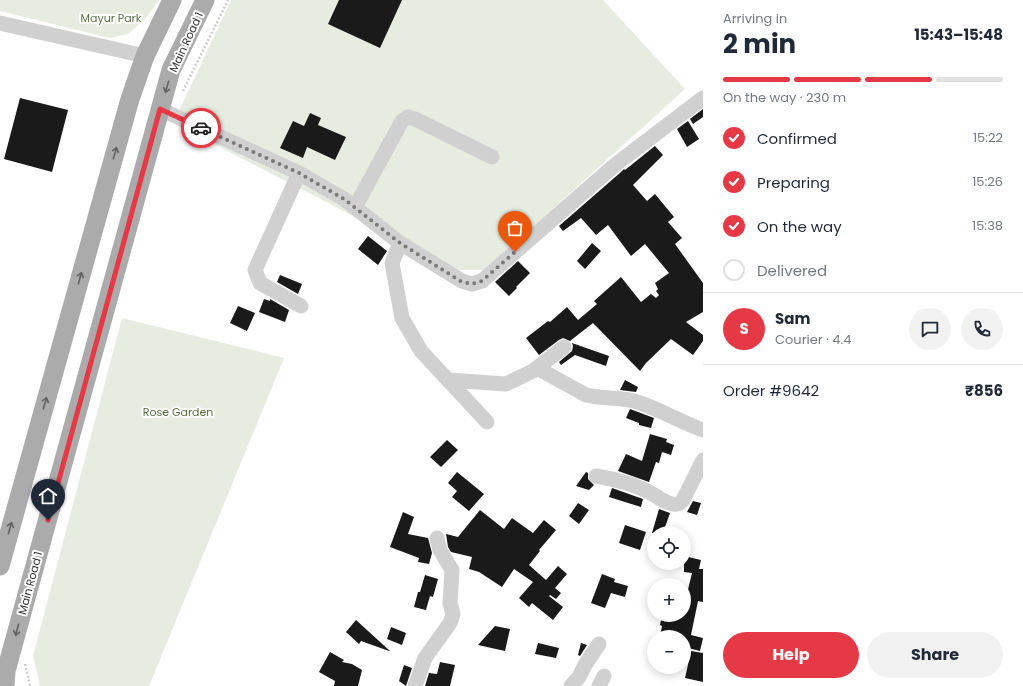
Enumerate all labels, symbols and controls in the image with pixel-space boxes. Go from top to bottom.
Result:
street label: Main Road 1 [165,9,207,75]
text: Arriving in [723,9,787,28]
park label: Mayur Park [81,10,142,26]
text: 15:43–15:48 [914,24,1003,45]
text: 2 min [723,26,796,62]
one-way arrow [162,80,170,93]
text: On the way · 230 m [723,88,846,107]
courier [181,108,221,148]
icon: car [190,117,212,139]
icon: check [723,127,745,149]
text: Confirmed [757,128,837,149]
text: 15:22 [973,128,1003,147]
one-way arrow [112,146,119,159]
icon: check [723,171,745,193]
text: Preparing [757,172,830,193]
text: 15:26 [972,172,1003,191]
pin [498,211,532,252]
icon: check [723,215,745,237]
text: On the way [757,216,842,237]
text: 15:38 [972,216,1003,235]
icon: bag [504,217,526,239]
text: Delivered [757,260,827,281]
one-way arrow [77,271,84,284]
text: Sam [775,308,810,329]
button: chat [909,308,951,350]
button: phone [961,308,1003,350]
text: S [739,318,749,339]
text: Courier · 4.4 [775,330,851,349]
text: Order #9642 [723,380,819,401]
text: ₹856 [965,380,1003,401]
one-way arrow [42,397,50,410]
park label: Rose Garden [143,404,213,420]
pin [31,479,65,520]
icon: home [37,485,59,507]
one-way arrow [7,522,15,535]
map controls [647,526,691,674]
button: locate [647,526,691,570]
street label: Main Road 1 [14,550,46,616]
button: + [647,578,691,622]
one-way arrow [13,624,20,637]
button: − [647,630,691,674]
button: Help [723,632,859,678]
button: Share [867,632,1003,678]

